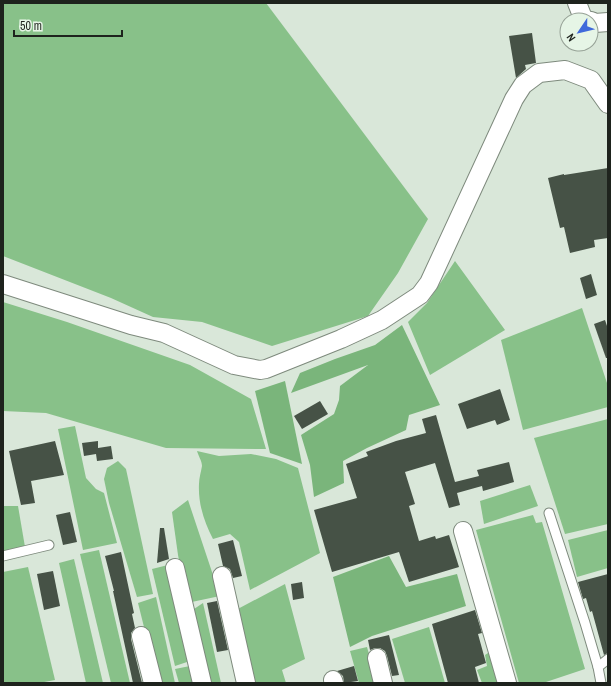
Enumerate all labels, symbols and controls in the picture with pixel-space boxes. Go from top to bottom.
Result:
scale bar [14,12,122,38]
north arrow [559,12,599,52]
text: 50 m [20,18,42,34]
text: N [563,31,578,44]

